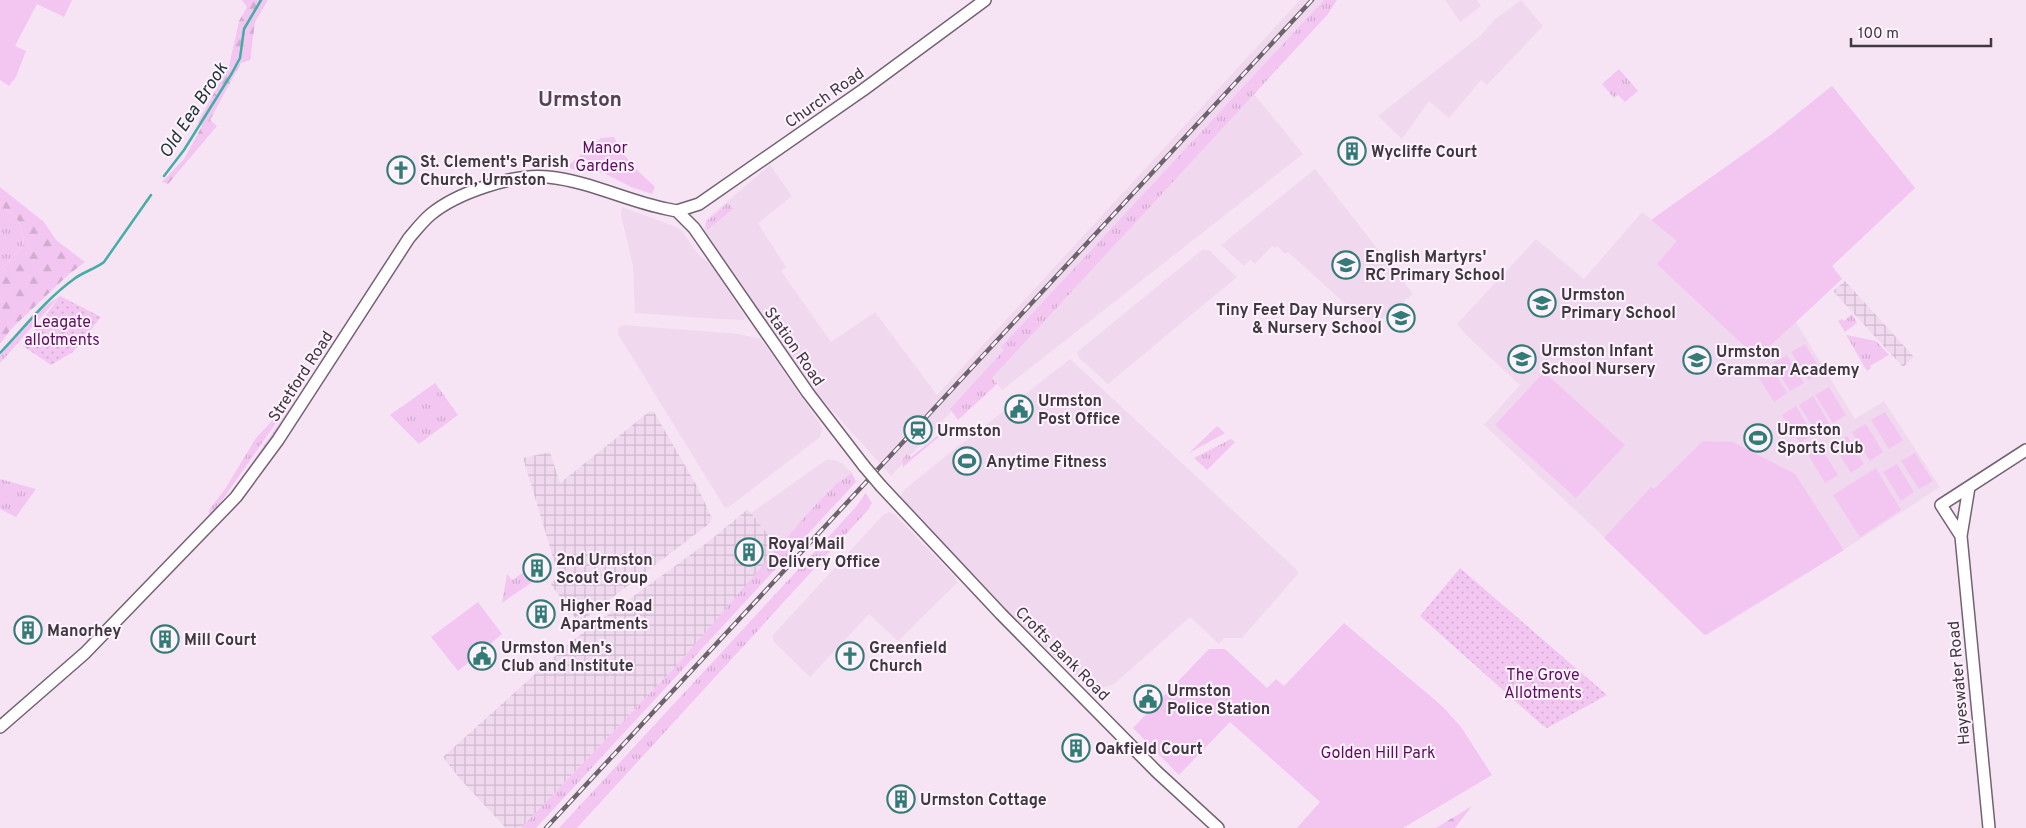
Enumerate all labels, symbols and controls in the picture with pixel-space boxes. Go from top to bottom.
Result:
scale bar [1851,15,1991,47]
text: 100 m [1858,25,1899,44]
water label: Old Eea Brook [155,58,234,163]
street label: Church Road [782,64,869,133]
district label: Urmston [538,87,622,114]
building icon: Wycliffe Court [1337,136,1367,166]
park label: Manor Gardens [575,139,635,177]
place label: Wycliffe Court [1371,143,1477,163]
place label: St. Clement's Parish Church, Urmston [420,153,569,191]
church icon: St. Clement's Parish Church, Urmston [386,155,416,185]
place label: English Martyrs' RC Primary School [1365,248,1505,286]
school or university icon: English Martyrs' RC Primary School [1331,250,1361,280]
place label: Urmston Primary School [1561,286,1676,324]
school or university icon: Urmston Primary School [1527,288,1557,318]
place label: Tiny Feet Day Nursery & Nursery School [1216,301,1382,339]
school or university icon: Tiny Feet Day Nursery & Nursery School [1386,303,1416,333]
street label: Station Road [759,304,828,391]
park label: Leagate allotments [24,313,100,351]
street label: Stretford Road [265,328,338,426]
place label: Urmston Infant School Nursery [1541,342,1656,380]
place label: Urmston Grammar Academy [1716,343,1860,381]
school or university icon: Urmston Infant School Nursery [1507,344,1537,374]
school or university icon: Urmston Grammar Academy [1682,345,1712,375]
place label: Urmston Post Office [1038,392,1120,430]
public building icon: Urmston Post Office [1004,394,1034,424]
station icon: Urmston [903,415,933,445]
place label: Urmston Sports Club [1777,421,1863,459]
place label: Urmston [937,422,1001,442]
sports icon: Urmston Sports Club [1743,423,1773,453]
sports icon: Anytime Fitness [952,446,982,476]
place label: Anytime Fitness [986,453,1107,473]
place label: Royal Mail Delivery Office [768,535,880,573]
building icon: Royal Mail Delivery Office [734,537,764,567]
place label: 2nd Urmston Scout Group [556,551,653,589]
building icon: 2nd Urmston Scout Group [522,553,552,583]
place label: Higher Road Apartments [560,597,652,635]
building icon: Higher Road Apartments [526,599,556,629]
street label: Crofts Bank Road [1010,603,1113,706]
building icon: Manorhey [13,615,43,645]
street label: Hayeswater Road [1945,620,1975,746]
place label: Manorhey [47,622,121,642]
building icon: Mill Court [150,624,180,654]
place label: Mill Court [184,631,257,651]
place label: Urmston Men's Club and Institute [501,639,634,677]
place label: Greenfield Church [869,639,947,677]
public building icon: Urmston Men's Club and Institute [467,641,497,671]
church icon: Greenfield Church [835,641,865,671]
park label: The Grove Allotments [1504,666,1582,704]
place label: Urmston Police Station [1167,682,1270,720]
public building icon: Urmston Police Station [1133,684,1163,714]
building icon: Oakfield Court [1061,733,1091,763]
place label: Oakfield Court [1095,740,1203,760]
park label: Golden Hill Park [1320,744,1436,764]
building icon: Urmston Cottage [886,784,916,814]
place label: Urmston Cottage [920,791,1047,811]

